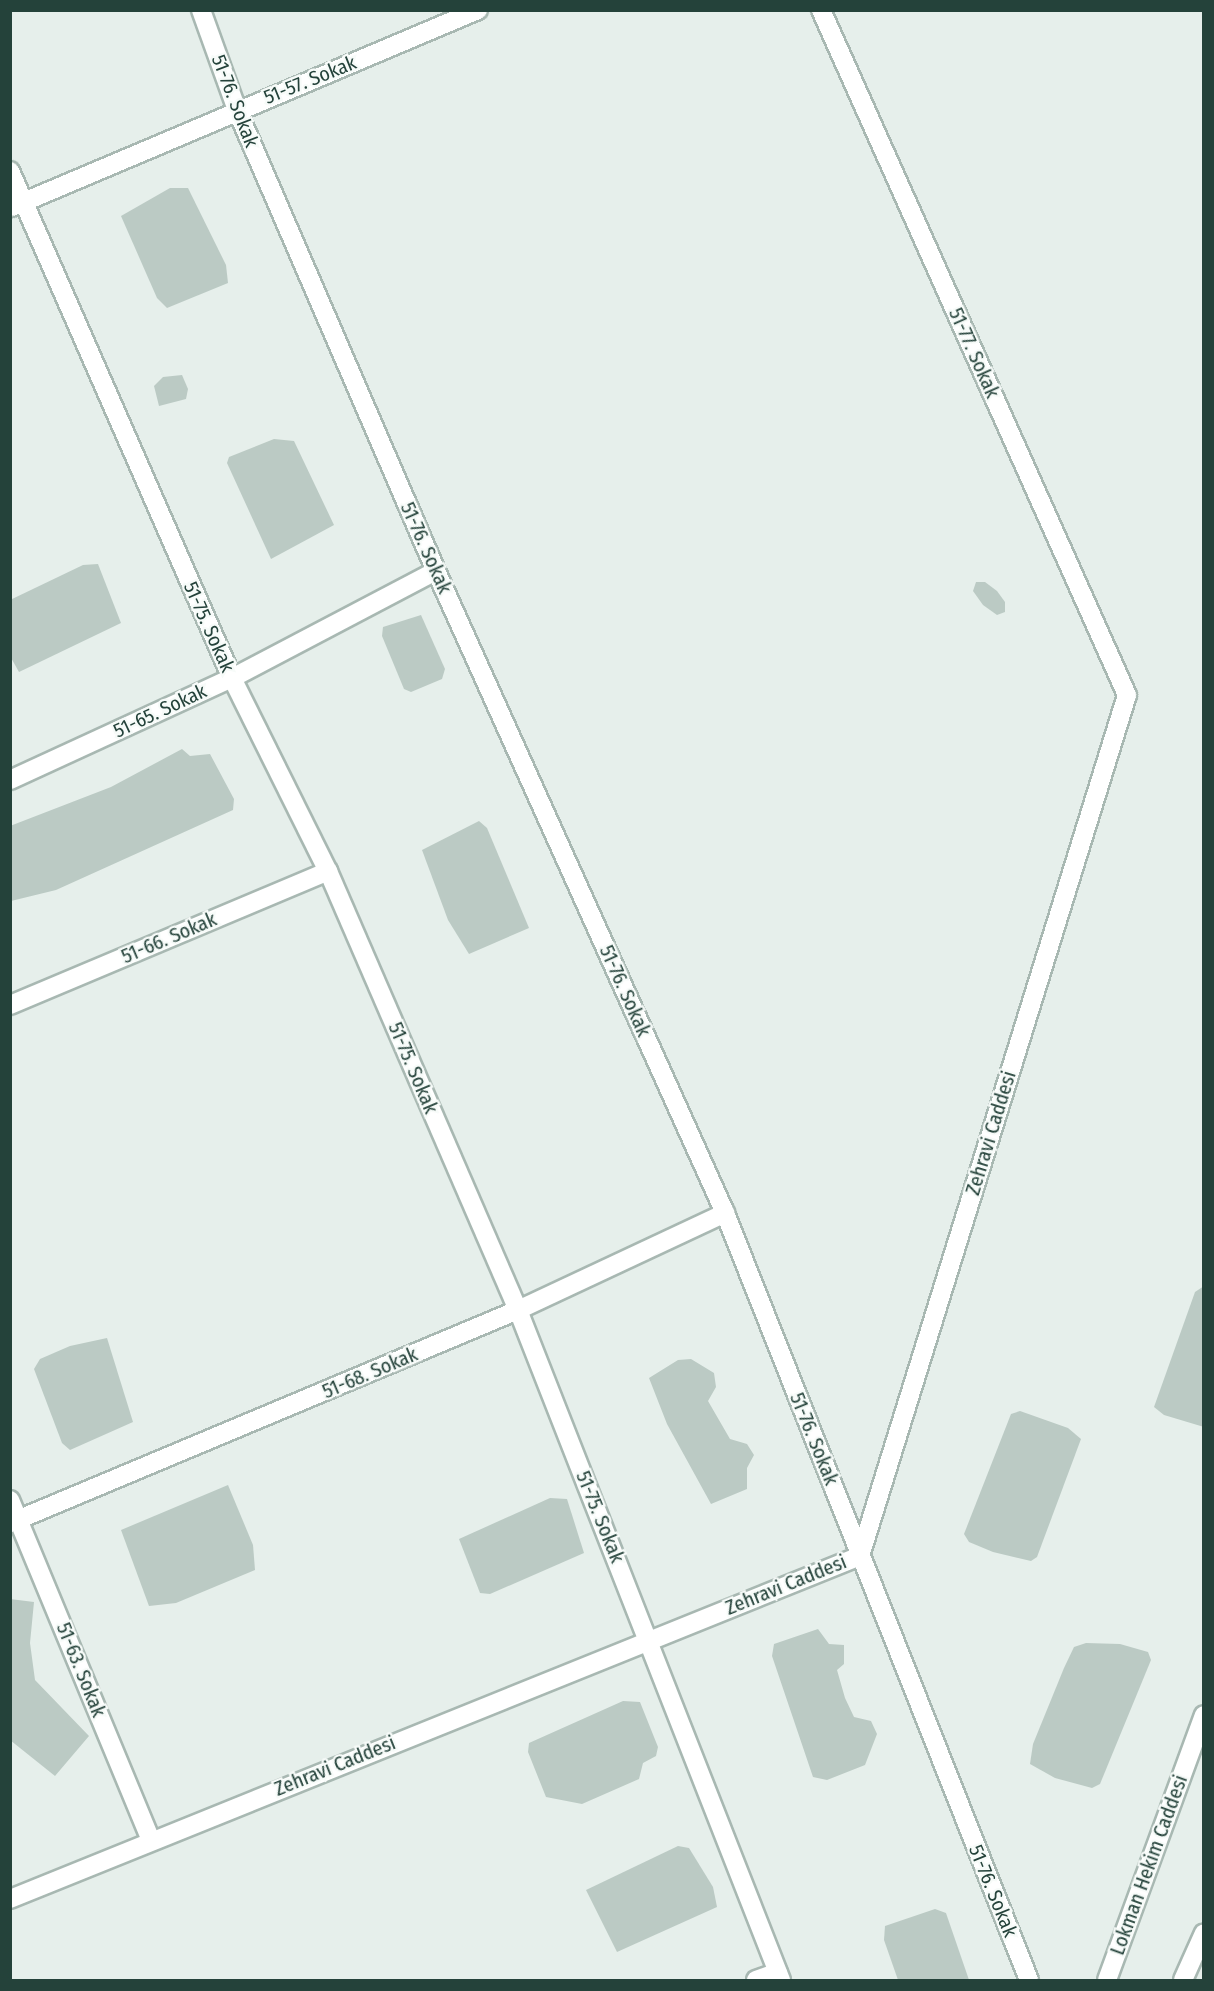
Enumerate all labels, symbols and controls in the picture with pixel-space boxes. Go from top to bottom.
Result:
street label: 51-76. Sokak [206,51,264,151]
street label: 51-57. Sokak [260,51,360,109]
street label: 51-77. Sokak [944,304,1004,402]
street label: 51-76. Sokak [395,499,457,597]
street label: 51-75. Sokak [178,578,240,676]
street label: 51-65. Sokak [110,679,210,743]
street label: 51-66. Sokak [118,907,220,969]
street label: 51-76. Sokak [594,942,656,1040]
street label: 51-75. Sokak [383,1019,443,1117]
street label: Zehravi Caddesi [961,1068,1021,1198]
street label: 51-68. Sokak [319,1342,421,1404]
street label: 51-76. Sokak [785,1389,843,1489]
street label: 51-75. Sokak [571,1468,629,1566]
street label: Zehravi Caddesi [722,1550,850,1620]
street label: 51-63. Sokak [51,1619,111,1721]
street label: Zehravi Caddesi [271,1731,399,1801]
street label: Lokman Hekim Caddesi [1105,1772,1193,1958]
street label: 51-76. Sokak [964,1841,1022,1941]

